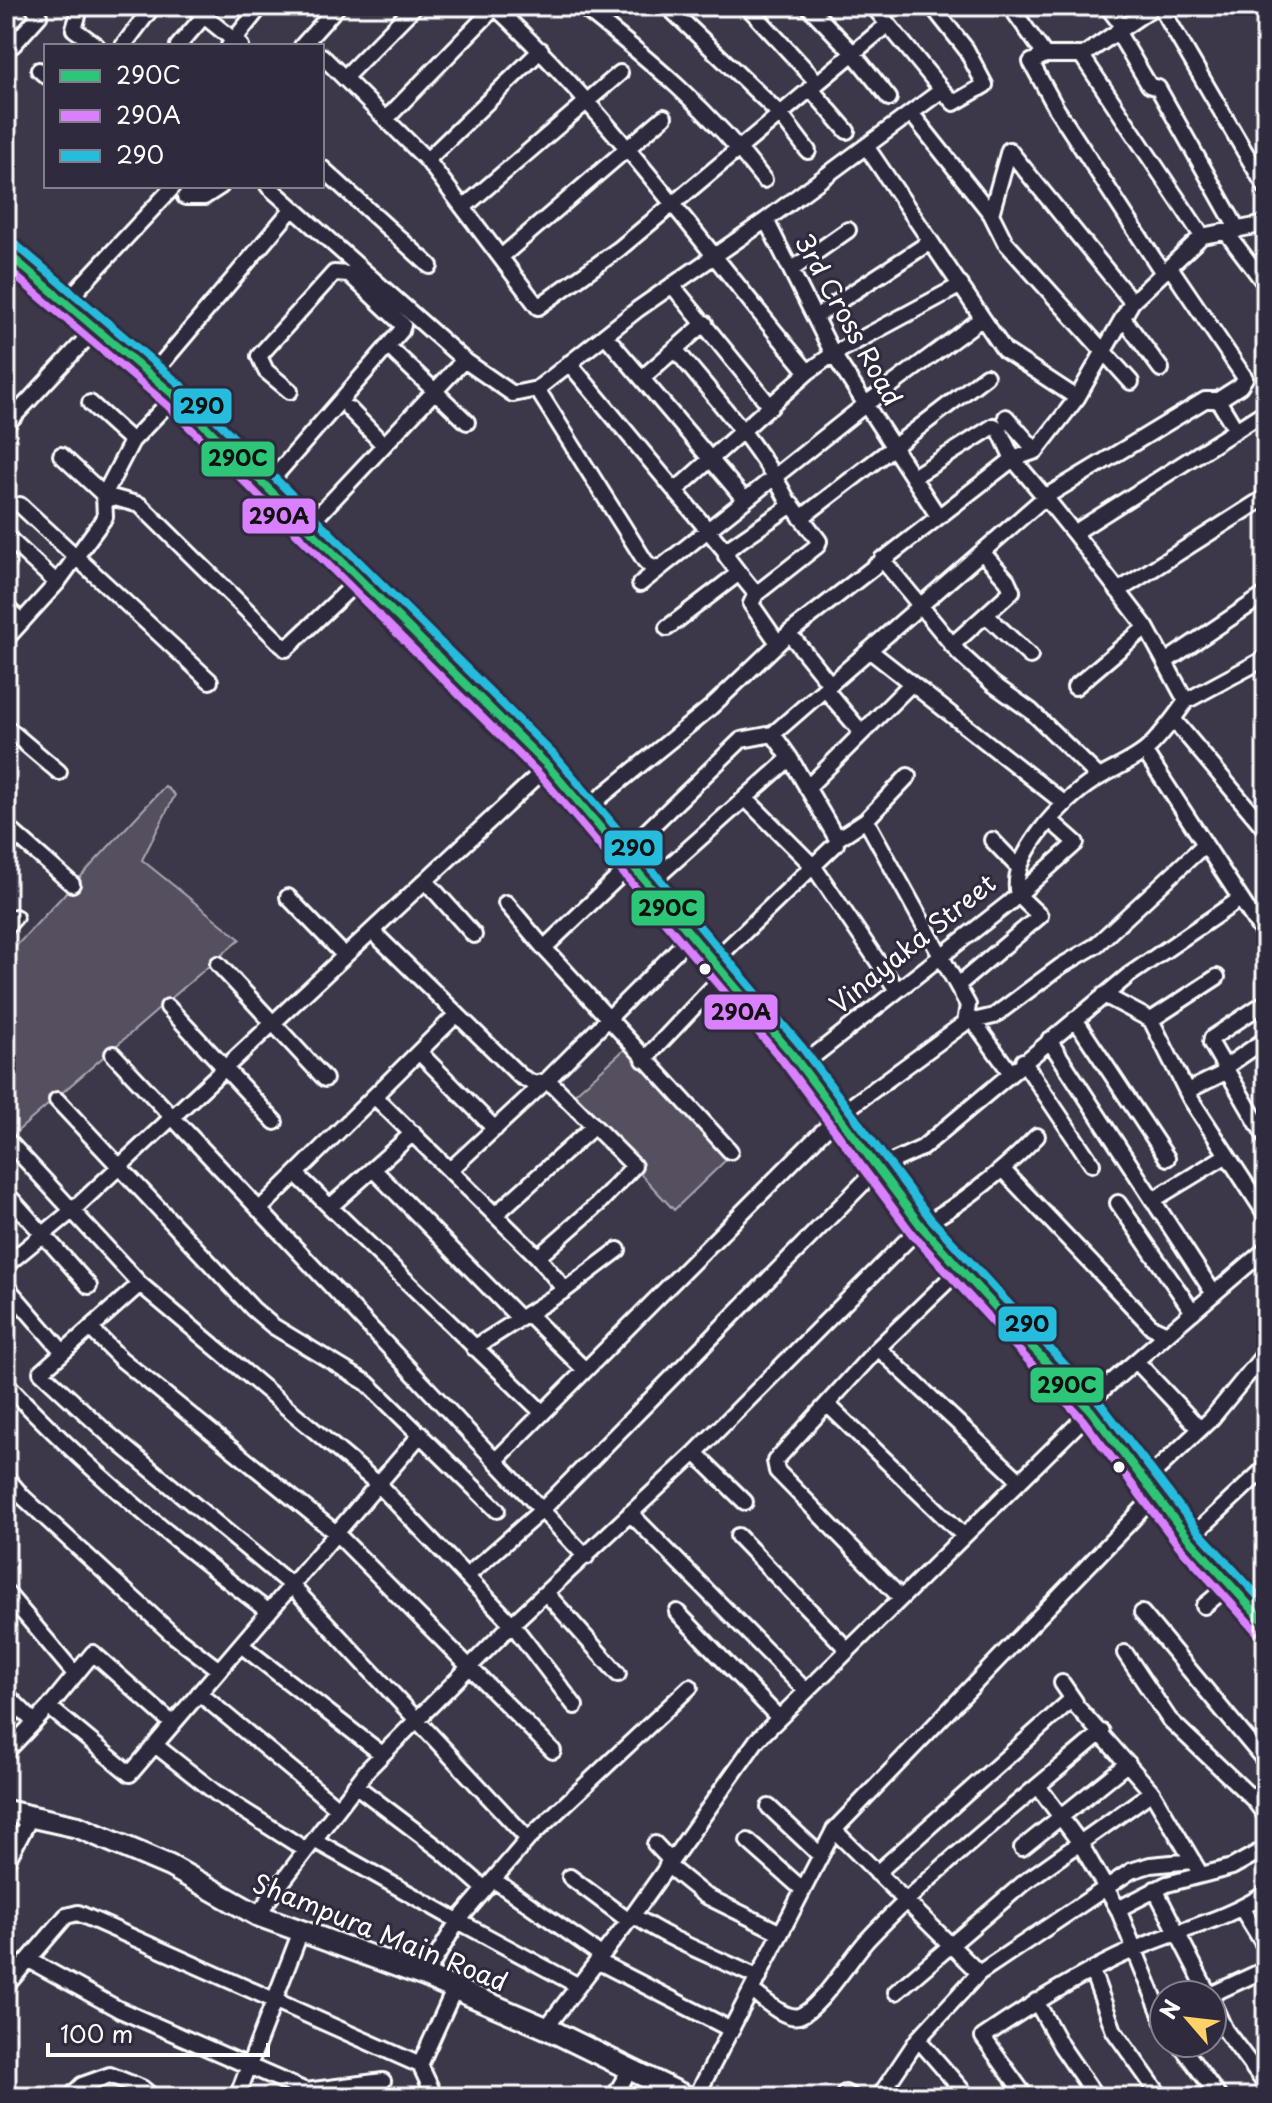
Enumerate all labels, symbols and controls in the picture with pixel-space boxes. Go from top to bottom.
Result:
legend [44,44,324,188]
text: 290C [116,56,181,92]
text: 290A [116,96,181,132]
text: 290 [116,136,164,172]
street label: 3rd Cross Road [786,226,913,413]
line badge: 290 [172,387,233,425]
text: 290 [180,388,224,421]
line badge: 290C [200,440,276,478]
text: 290C [208,440,268,473]
line badge: 290A [241,497,317,535]
text: 290A [249,498,309,531]
line badge: 290 [603,829,664,867]
text: 290 [611,830,655,863]
street label: Vinayaka Street [820,863,1004,1022]
line badge: 290C [630,889,706,927]
text: 290C [638,890,698,923]
unlabelled marker [697,961,713,977]
line badge: 290A [703,993,779,1031]
text: 290A [711,994,771,1027]
line badge: 290 [997,1305,1058,1343]
text: 290 [1005,1306,1049,1339]
line badge: 290C [1029,1366,1105,1404]
text: 290C [1037,1367,1097,1400]
unlabelled marker [1111,1459,1127,1475]
street label: Shampura Main Road [247,1863,514,2001]
north arrow [1148,1979,1228,2059]
text: N [1150,1993,1188,2024]
scale bar [48,2007,268,2057]
text: 100 m [60,2015,133,2051]

